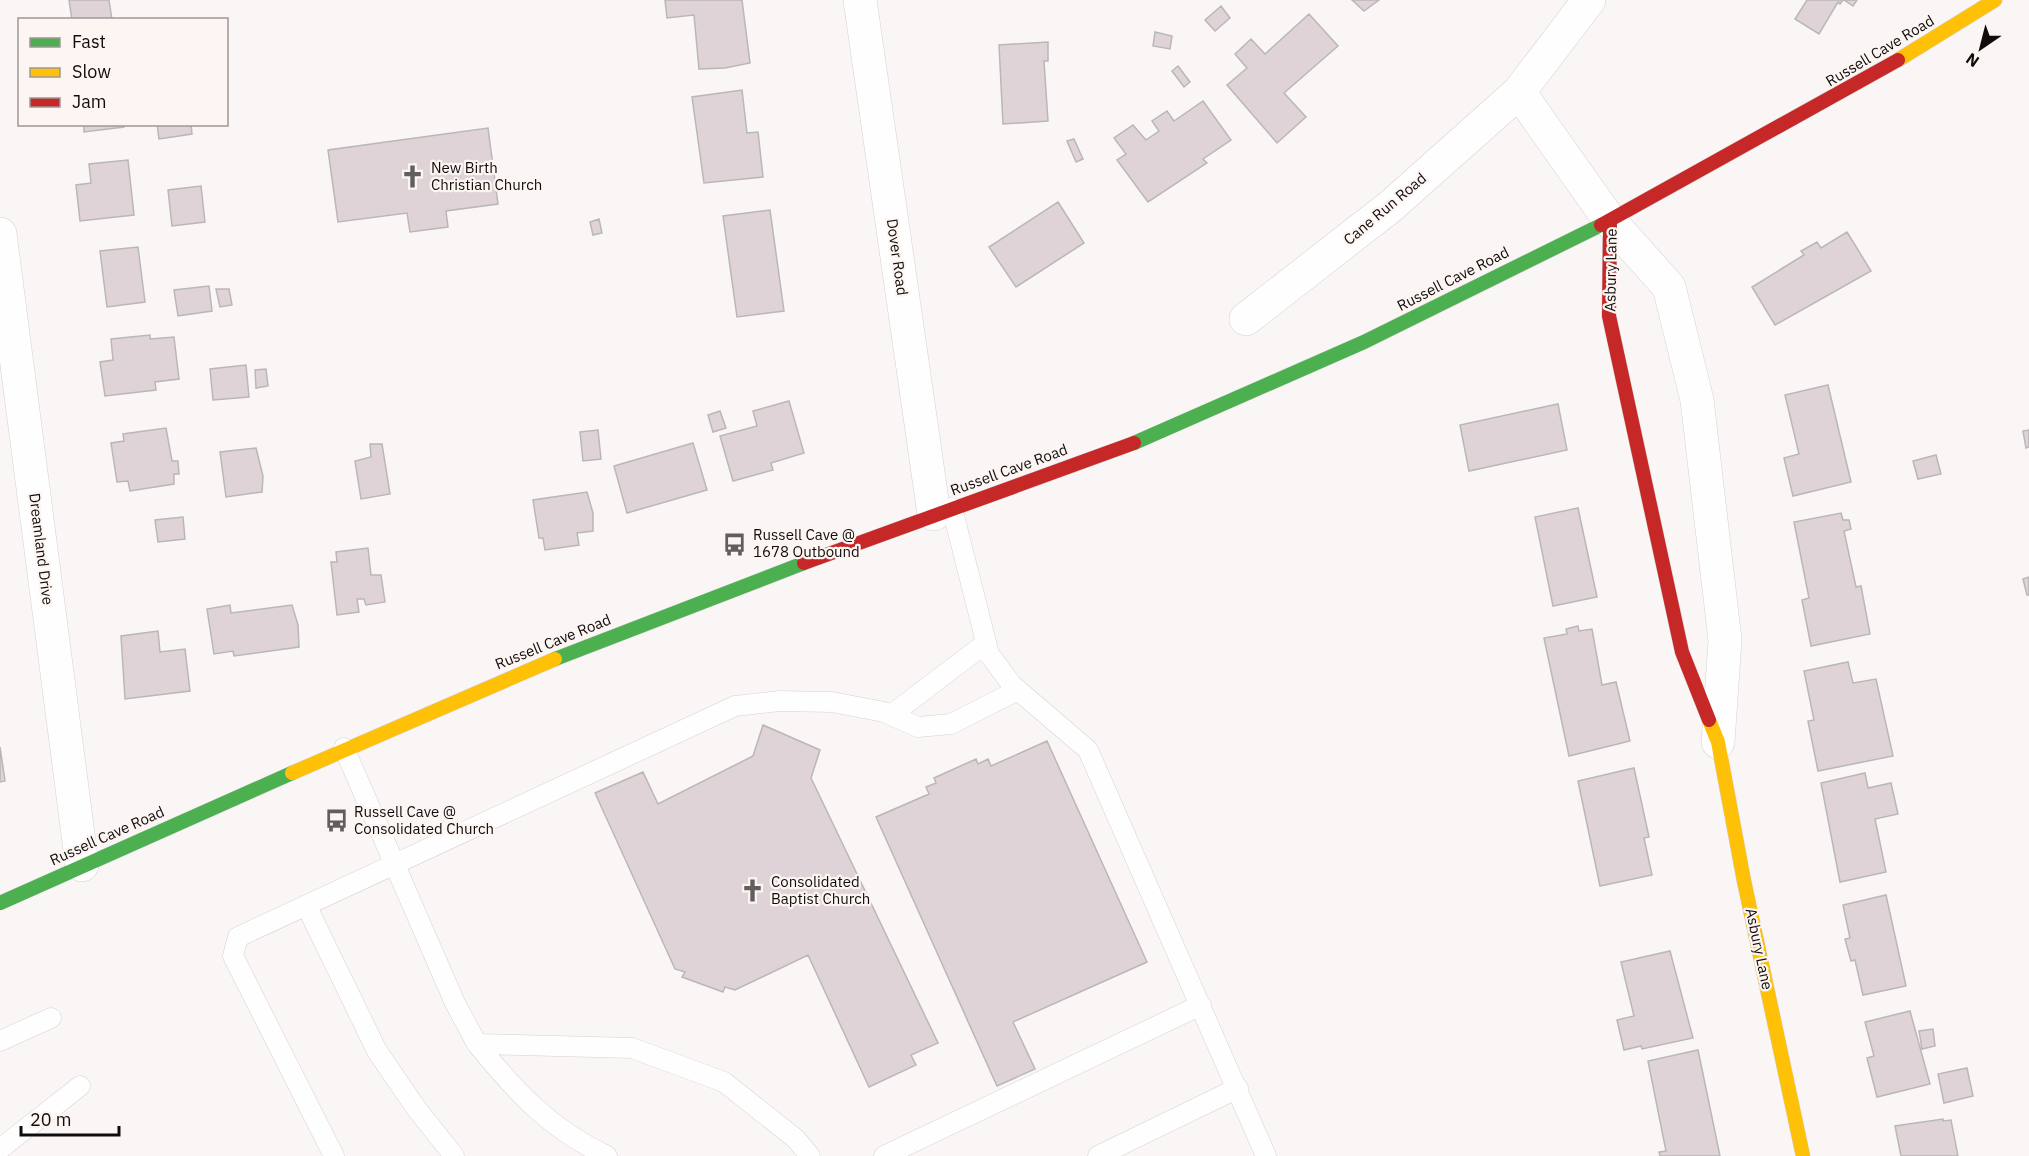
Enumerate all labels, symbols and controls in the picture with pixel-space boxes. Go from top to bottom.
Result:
street label: Russell Cave Road [1822,11,1937,90]
legend [18,18,228,126]
north arrow [1951,18,2011,78]
text: Fast [72,30,106,53]
text: N [1962,49,1983,72]
text: Slow [72,60,111,83]
text: Jam [72,90,107,113]
place label: New Birth Christian Church [431,158,542,194]
church icon: New Birth Christian Church [400,164,426,190]
street label: Cane Run Road [1339,168,1430,249]
street label: Dover Road [883,217,912,297]
street label: Asbury Lane [1600,228,1621,312]
street label: Russell Cave Road [1394,242,1512,315]
street label: Russell Cave Road [948,440,1070,500]
street label: Dreamland Drive [25,492,58,606]
place label: Russell Cave @ 1678 Outbound [753,525,860,561]
bus stop icon: Russell Cave @ 1678 Outbound [722,531,748,557]
street label: Russell Cave Road [492,610,614,673]
street label: Russell Cave Road [47,802,167,869]
place label: Russell Cave @ Consolidated Church [354,802,494,838]
bus stop icon: Russell Cave @ Consolidated Church [323,808,349,834]
place label: Consolidated Baptist Church [771,872,870,908]
church icon: Consolidated Baptist Church [740,878,766,904]
street label: Asbury Lane [1742,906,1777,992]
scale bar [21,1099,118,1137]
text: 20 m [30,1108,72,1131]

